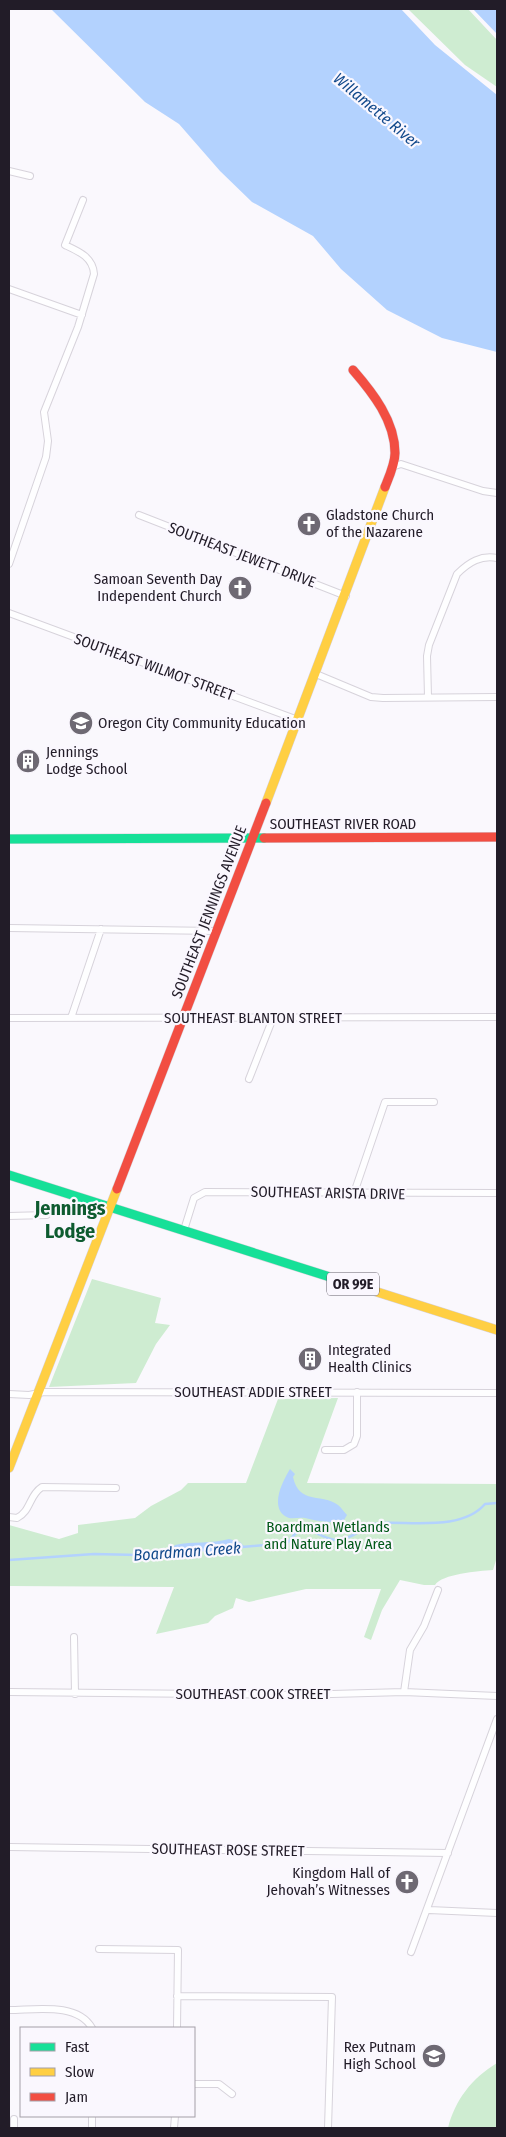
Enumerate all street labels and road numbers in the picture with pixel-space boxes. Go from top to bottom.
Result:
street label: SOUTHEAST JEWETT DRIVE [166,519,318,591]
street label: SOUTHEAST WILMOT STREET [72,630,237,704]
street label: SOUTHEAST RIVER ROAD [270,815,416,833]
street label: SOUTHEAST JENNINGS AVENUE [168,823,250,1001]
street label: SOUTHEAST BLANTON STREET [164,1009,342,1027]
street label: SOUTHEAST ARISTA DRIVE [251,1183,405,1203]
road number: OR 99E [327,1272,379,1296]
street label: SOUTHEAST ADDIE STREET [174,1383,332,1401]
street label: SOUTHEAST COOK STREET [175,1685,331,1703]
street label: SOUTHEAST ROSE STREET [151,1840,305,1860]

